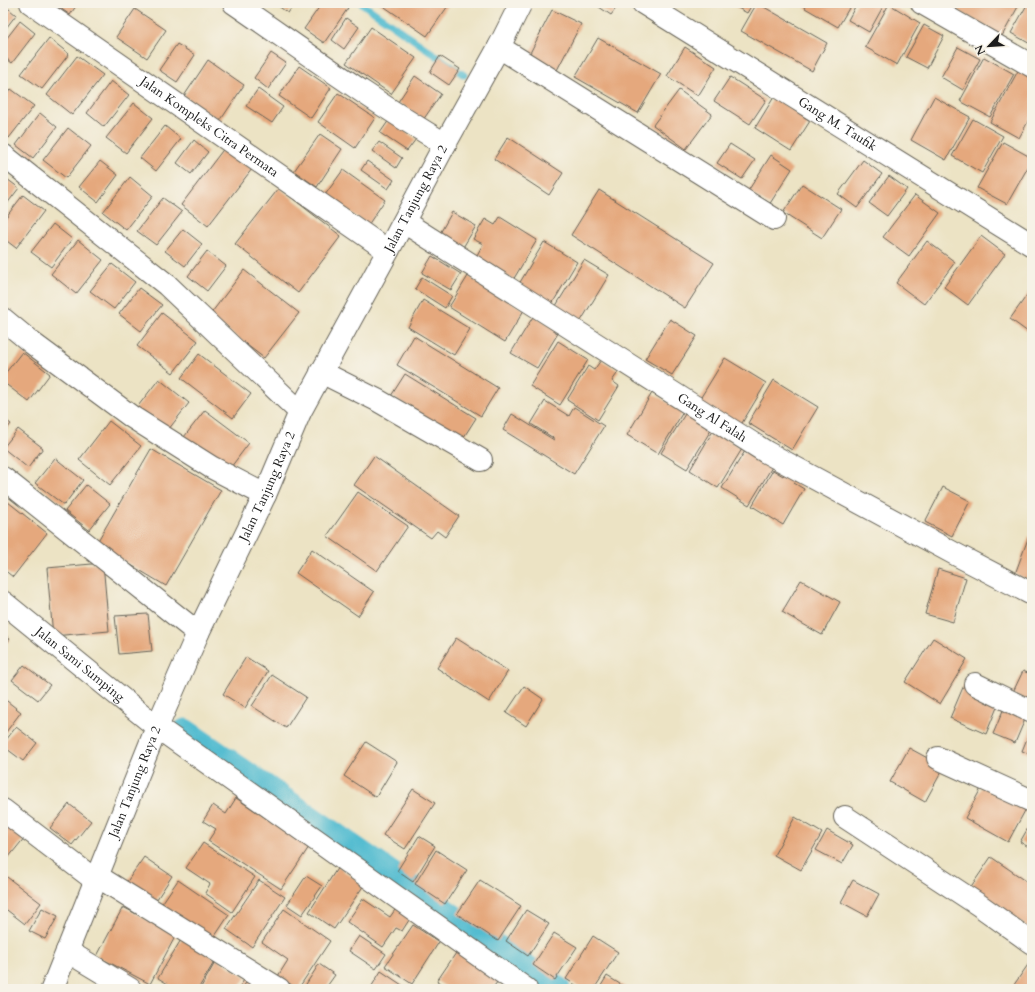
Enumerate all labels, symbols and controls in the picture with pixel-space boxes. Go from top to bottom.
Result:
north arrow [969,26,1009,66]
text: N [971,42,989,58]
street label: Jalan Kompleks Citra Permata [135,71,282,181]
street label: Gang M. Taufik [795,93,880,155]
street label: Jalan Tanjung Raya 2 [379,142,452,257]
street label: Gang Al Falah [674,389,750,447]
street label: Jalan Tanjung Raya 2 [234,428,300,546]
street label: Jalan Sami Sumping [30,621,129,707]
street label: Jalan Tanjung Raya 2 [104,723,166,842]

